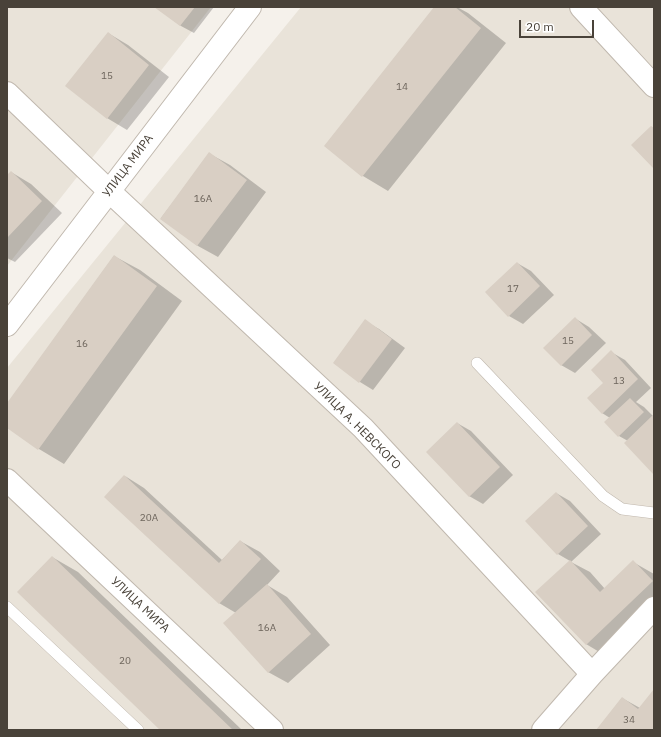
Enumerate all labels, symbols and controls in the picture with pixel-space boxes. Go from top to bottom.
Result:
scale bar [521,12,596,38]
text: 20 m [526,19,554,34]
house number: 15 [101,70,113,82]
house number: 14 [396,81,408,93]
street label: УЛИЦА МИРА [100,132,156,200]
house number: 16А [194,193,212,205]
house number: 17 [507,283,519,295]
house number: 15 [562,335,574,347]
house number: 16 [76,338,88,350]
house number: 13 [613,375,625,387]
street label: УЛИЦА А. НЕВСКОГО [310,379,404,473]
house number: 20А [140,512,158,524]
street label: УЛИЦА МИРА [108,574,172,636]
house number: 16А [258,622,276,634]
house number: 20 [119,655,131,667]
house number: 34 [623,714,635,726]

